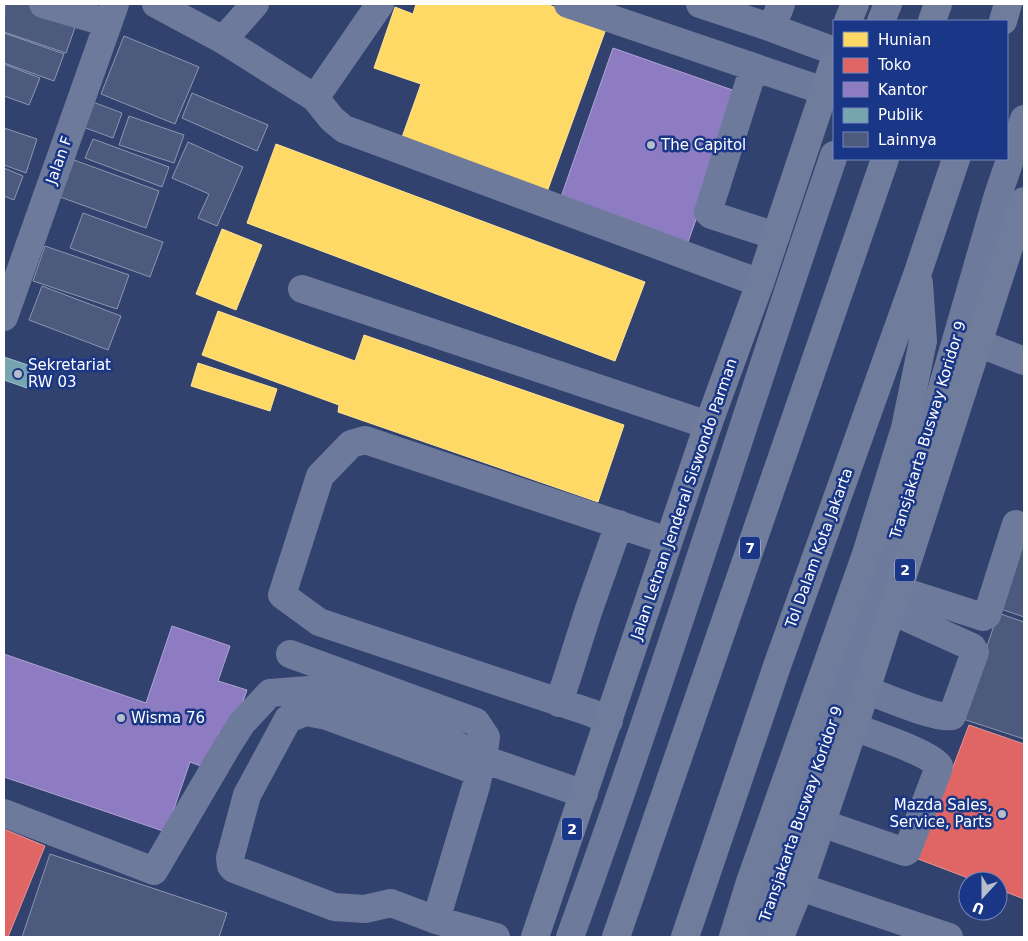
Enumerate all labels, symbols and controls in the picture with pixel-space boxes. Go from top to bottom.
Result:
legend [833,20,1008,160]
text: Hunian [878,31,931,49]
text: Toko [877,56,911,74]
text: Kantor [878,81,928,99]
text: Publik [878,106,923,124]
text: Lainnya [878,131,937,149]
street label: Jalan F [42,133,76,187]
place label: The Capitol [660,136,746,154]
marker: The Capitol [645,139,657,151]
street label: Transjakarta Busway Koridor 9 [886,319,970,542]
place label: Sekretariat RW 03 [28,356,111,391]
street label: Jalan Letnan Jenderal Siswondo Parman [627,356,741,643]
marker: Sekretariat RW 03 [12,368,24,380]
street label: Tol Dalam Kota Jakarta [781,466,856,631]
road number: 7 [740,536,760,560]
road number: 2 [895,558,915,582]
street label: Transjakarta Busway Koridor 9 [755,704,846,925]
place label: Wisma 76 [131,709,205,727]
marker: Wisma 76 [115,712,127,724]
place label: Mazda Sales, Service, Parts [890,796,992,831]
marker: Mazda Sales, Service, Parts [996,808,1008,820]
road number: 2 [562,818,582,841]
north arrow [958,871,1008,921]
text: U [970,899,987,918]

